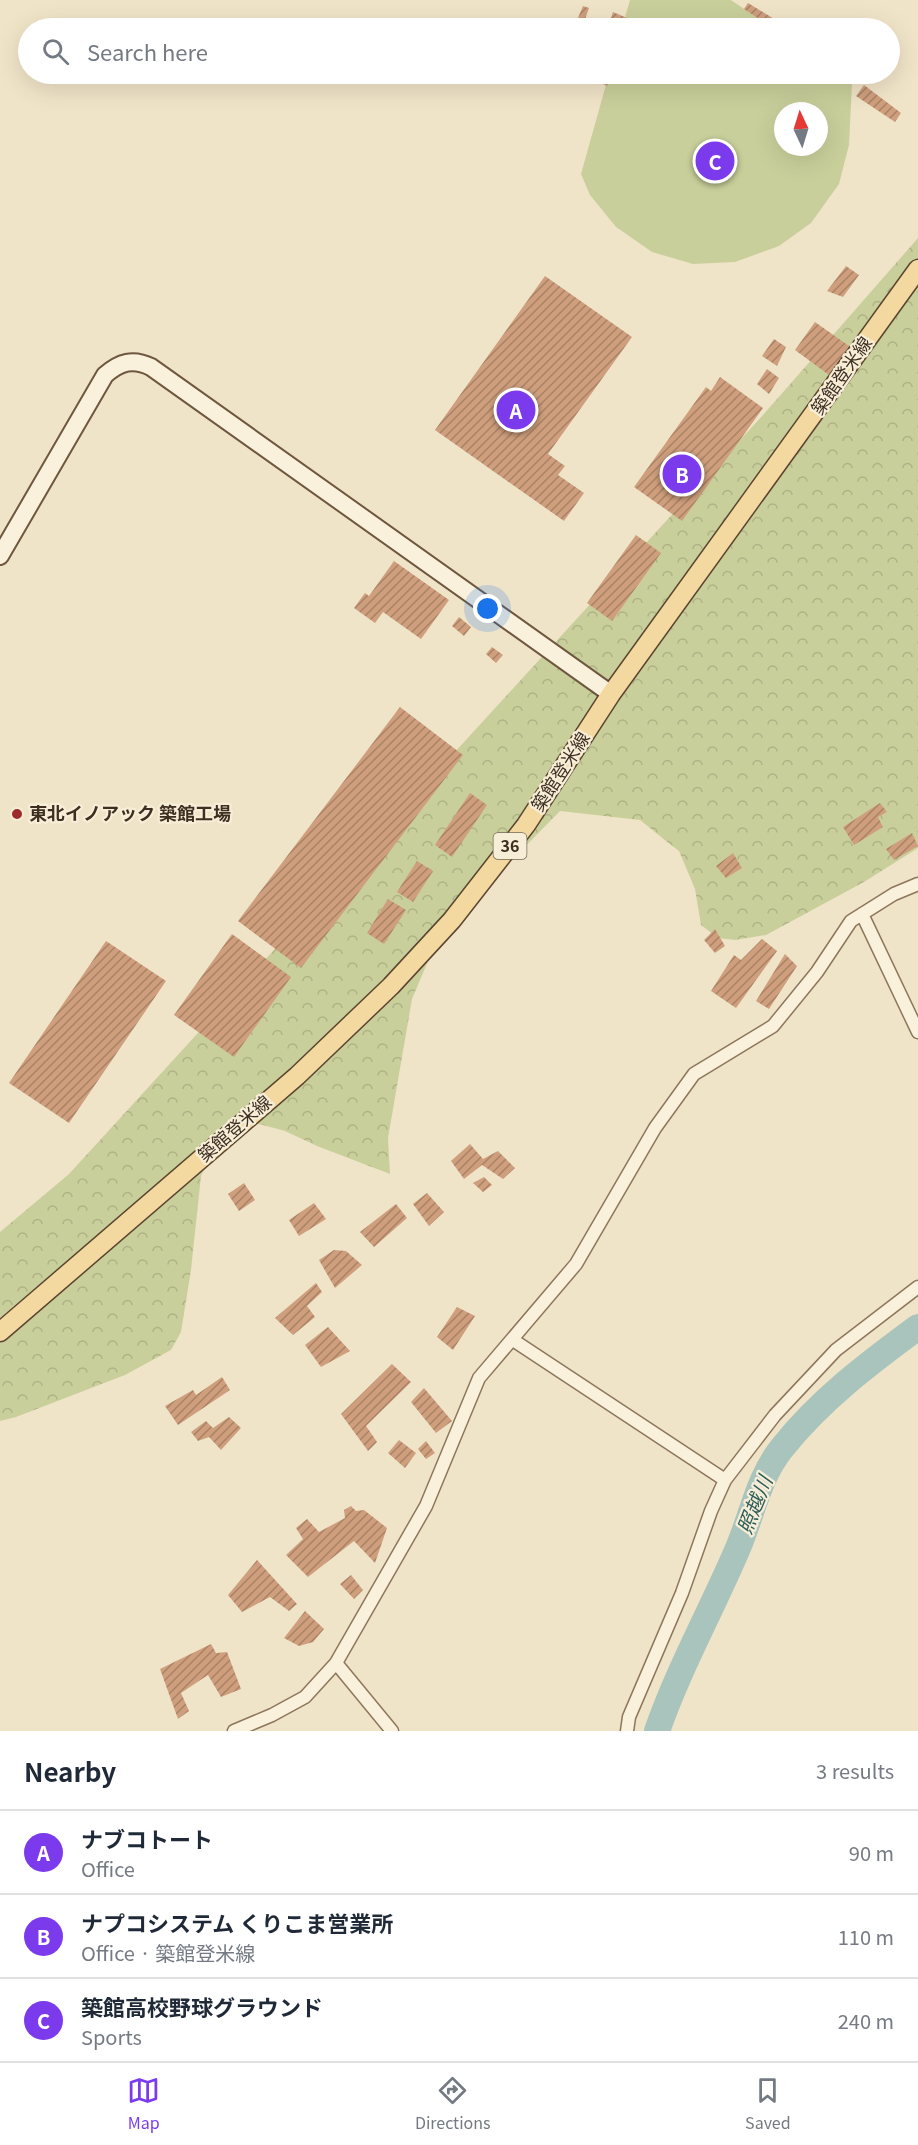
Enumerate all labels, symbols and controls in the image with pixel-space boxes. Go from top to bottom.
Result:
search box [18,18,900,84]
icon: search [39,35,72,68]
text: Search here [87,35,208,67]
north arrow [774,102,828,156]
pin: C [696,138,734,184]
street label: 築館登米線 [804,331,877,419]
pin: A [496,388,536,432]
pin: B [662,452,702,496]
your location [473,594,502,623]
street label: 築館登米線 [524,726,595,816]
place label: 東北イノアック 築館工場 [29,799,231,825]
marker: 東北イノアック 築館工場 [10,807,24,821]
road number: 36 [494,833,526,859]
street label: 築館登米線 [191,1088,276,1167]
water label: 照越川 [729,1469,779,1538]
text: Nearby [24,1752,116,1789]
text: 3 results [816,1756,894,1785]
text: ナブコトート [81,1822,213,1854]
text: A [37,1838,50,1867]
text: 90 m [849,1838,894,1867]
text: Office [81,1854,135,1883]
text: ナプコシステム くりこま営業所 [81,1906,393,1938]
text: B [37,1922,50,1951]
text: 110 m [838,1922,894,1951]
text: Office · 築館登米線 [81,1938,255,1967]
text: 築館高校野球グラウンド [81,1990,323,2022]
text: C [37,2006,50,2035]
text: 240 m [838,2006,894,2035]
text: Sports [81,2022,142,2051]
tab: Map [127,2074,160,2134]
tab: Directions [415,2074,490,2134]
tab: Saved [745,2074,791,2134]

